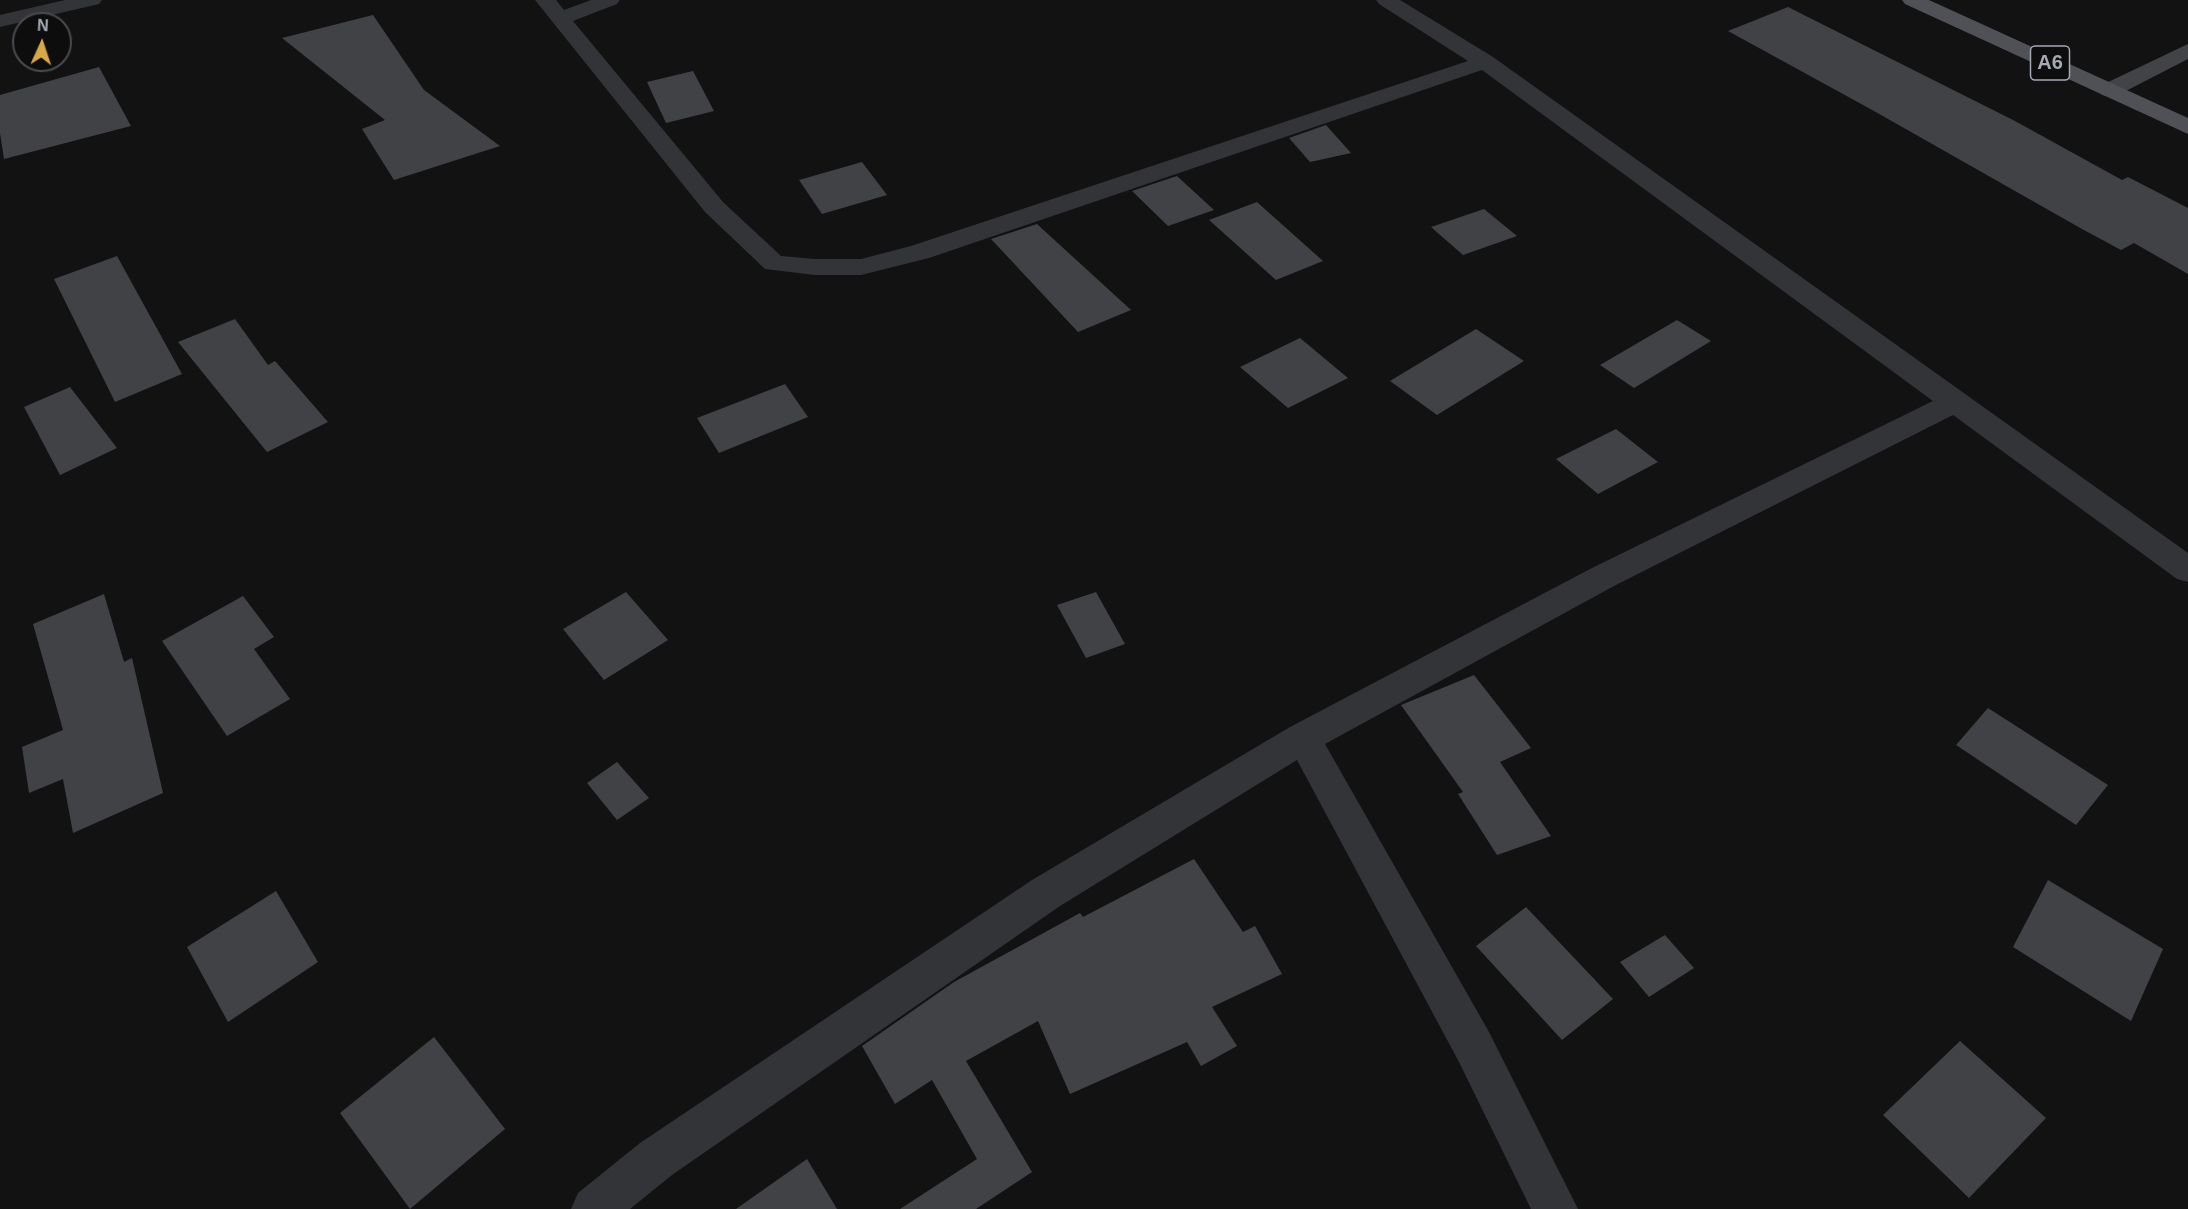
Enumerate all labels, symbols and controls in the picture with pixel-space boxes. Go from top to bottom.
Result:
north arrow [12,12,72,72]
text: N [37,17,49,34]
road number: A6 [2030,46,2070,80]

